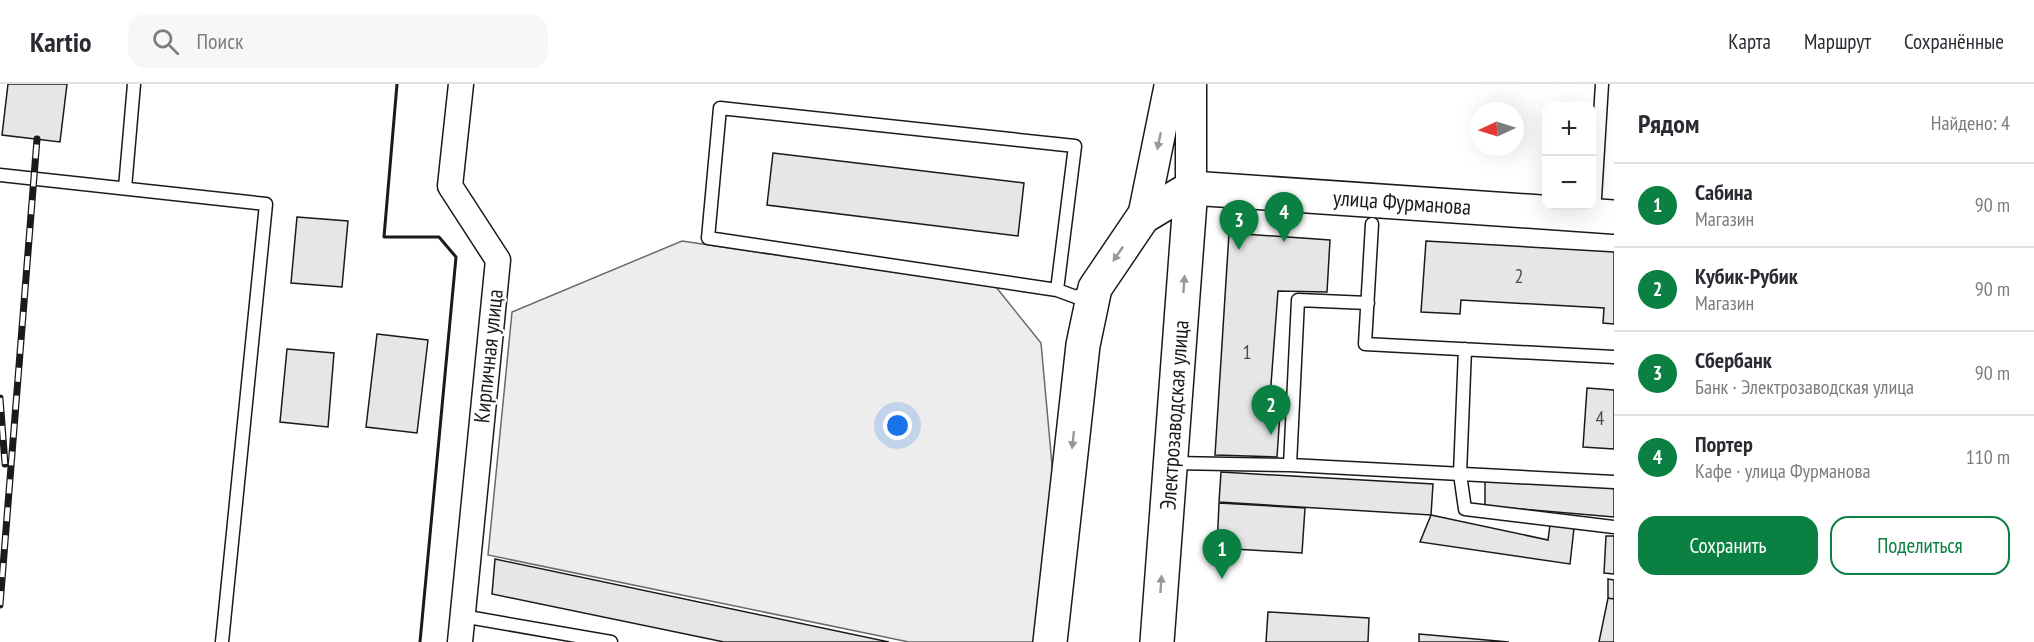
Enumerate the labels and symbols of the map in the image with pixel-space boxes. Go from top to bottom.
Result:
north arrow [1470,102,1524,156]
one-way arrow [1154,132,1163,151]
street label: улица Фурманова [1332,183,1472,221]
pin: 4 [1264,192,1304,242]
pin: 3 [1220,200,1258,250]
one-way arrow [1113,246,1124,262]
house number: 2 [1515,263,1524,289]
one-way arrow [1179,275,1188,294]
street label: Кирпичная улица [467,288,509,424]
street label: Электрозаводская улица [1153,319,1195,511]
house number: 1 [1243,339,1252,365]
pin: 2 [1252,386,1290,435]
house number: 4 [1596,405,1605,431]
your location [883,411,912,440]
one-way arrow [1068,431,1078,450]
pin: 1 [1202,530,1242,579]
one-way arrow [1156,574,1166,593]

